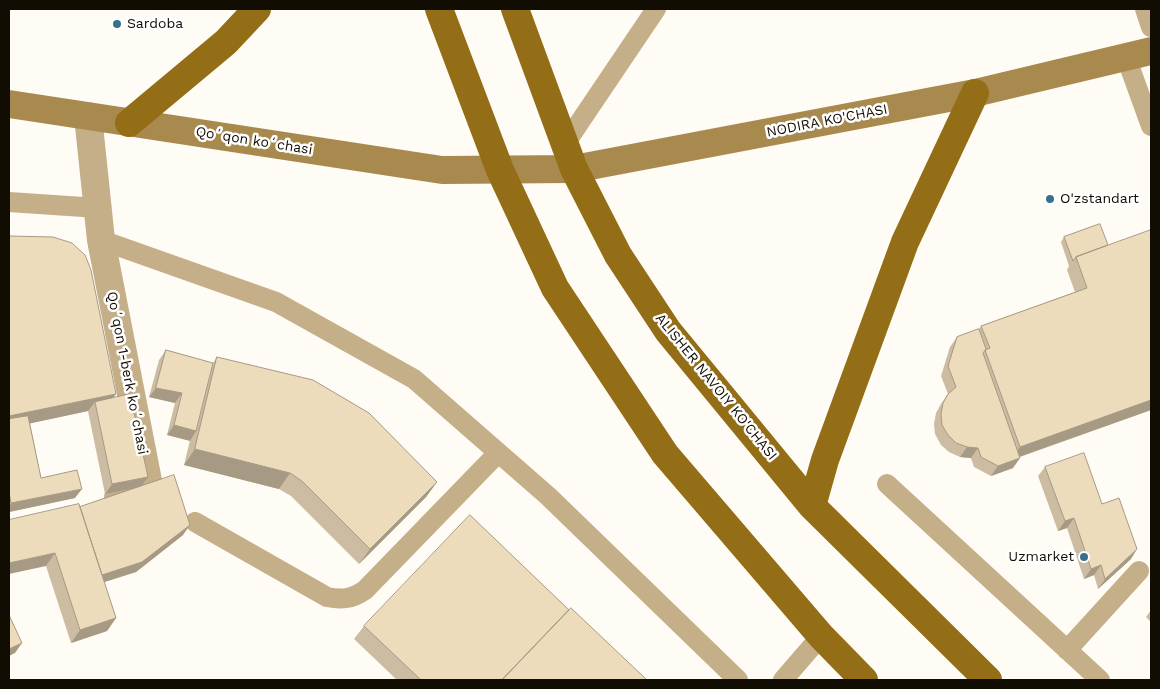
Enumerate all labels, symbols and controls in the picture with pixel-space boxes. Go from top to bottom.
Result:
place label: Sardoba [127,16,183,32]
marker: Sardoba [111,18,123,30]
street label: NODIRA KO'CHASI [765,101,889,141]
street label: Qoʻqon koʻchasi [194,123,314,159]
place label: O'zstandart [1060,191,1139,207]
marker: O'zstandart [1044,193,1056,205]
street label: Qoʻqon 1-berk koʻchasi [103,290,151,456]
street label: ALISHER NAVOIY KO'CHASI [652,310,780,464]
place label: Uzmarket [1008,549,1074,565]
marker: Uzmarket [1078,551,1090,563]

